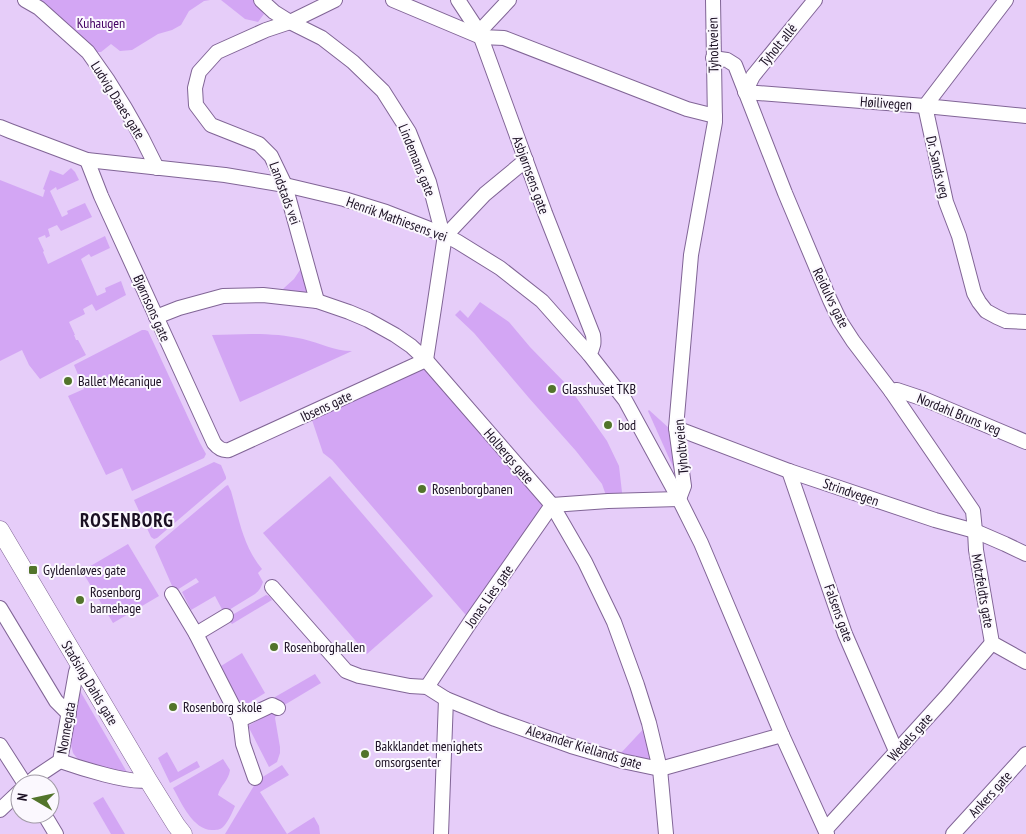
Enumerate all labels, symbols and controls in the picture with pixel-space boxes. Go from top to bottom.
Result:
park label: Kuhaugen [77,14,125,32]
street label: Tyholtveien [704,17,722,73]
street label: Tyholt allé [755,20,801,70]
street label: Ludvig Daaes gate [87,58,149,142]
street label: Høilivegen [859,92,913,114]
street label: Lindemans gate [394,121,440,199]
street label: Asbjørnsens gate [509,133,554,217]
street label: Dr. Sands veg [922,134,954,200]
street label: Landstads vei [265,159,305,227]
street label: Henrik Mathiesens vei [344,192,450,246]
street label: Reidulvs gate [809,265,853,331]
street label: Bjørnsons gate [129,272,175,345]
place label: Ballet Mécanique [78,372,162,390]
marker: Ballet Mécanique [62,375,74,387]
place label: Glasshuset TKB [562,380,636,398]
marker: Glasshuset TKB [546,383,558,395]
street label: Ibsens gate [297,386,355,426]
street label: Nordahl Bruns veg [914,389,1004,439]
place label: bod [618,416,636,434]
marker: bod [602,419,614,431]
street label: Tyholtveien [670,419,692,475]
street label: Holbergs gate [480,425,538,488]
street label: Strindvegen [821,474,881,510]
place label: Rosenborgbanen [432,480,513,498]
marker: Rosenborgbanen [416,483,428,495]
district label: ROSENBORG [80,508,174,532]
street label: Motzfeldts gate [968,552,998,630]
place label: Gyldenløves gate [43,561,126,579]
street label: Jonas Lies gate [460,561,517,632]
marker: Gyldenløves gate [27,564,39,576]
street label: Falsens gate [820,582,858,645]
place label: Rosenborg barnehage [90,583,141,617]
marker: Rosenborg barnehage [74,594,86,606]
street label: Stadsing Dahls gate [58,637,122,729]
place label: Rosenborghallen [284,638,365,656]
marker: Rosenborghallen [268,641,280,653]
place label: Rosenborg skole [183,698,262,716]
street label: Nonnegata [53,701,79,755]
marker: Rosenborg skole [167,701,179,713]
street label: Wedels gate [884,709,936,765]
street label: Alexander Kiellands gate [524,721,644,773]
place label: Bakklandet menighets omsorgsenter [375,737,483,771]
marker: Bakklandet menighets omsorgsenter [359,748,371,760]
street label: Ankers gate [964,767,1016,821]
north arrow [10,774,60,824]
text: N [13,792,32,802]

